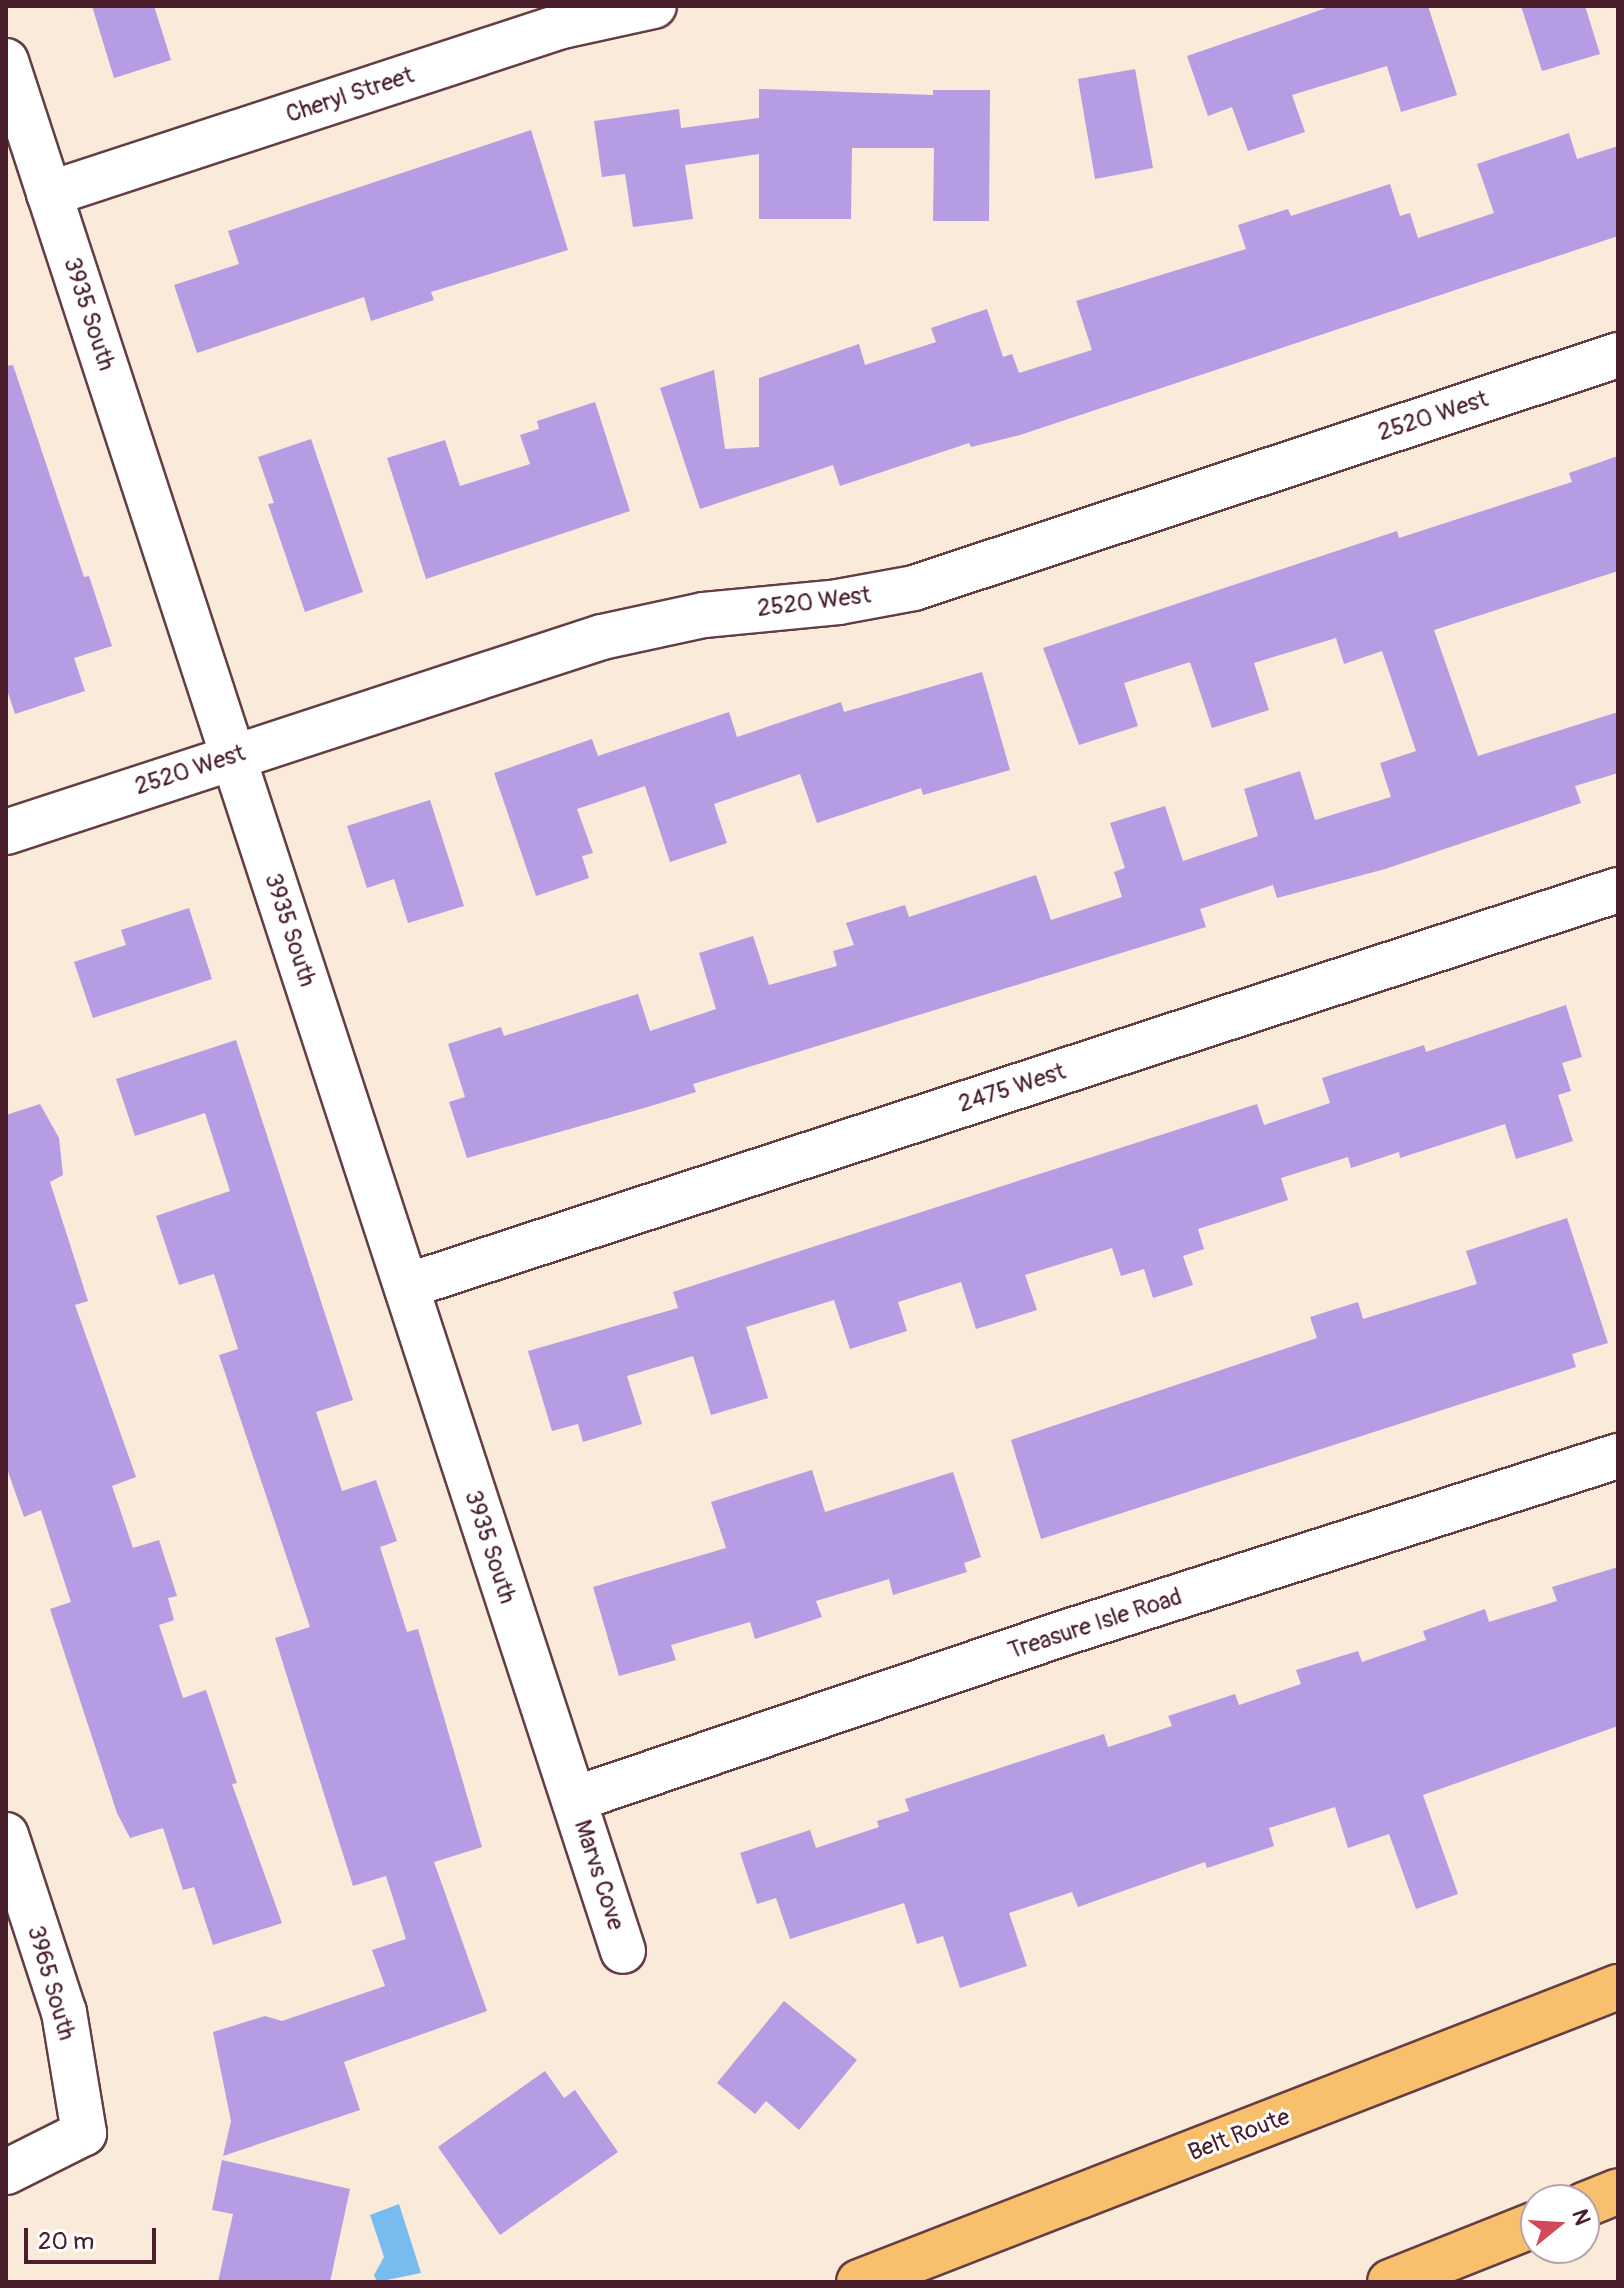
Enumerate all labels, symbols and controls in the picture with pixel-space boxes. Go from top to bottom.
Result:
street label: Cheryl Street [282,61,418,129]
street label: 3935 South [57,254,121,374]
street label: 2520 West [1374,385,1492,447]
street label: 2520 West [756,581,872,623]
street label: 2520 West [131,739,249,801]
street label: 3935 South [258,870,322,990]
street label: 2475 West [955,1057,1069,1119]
street label: 3935 South [458,1487,522,1607]
street label: Treasure Isle Road [1004,1582,1186,1666]
street label: Marvs Cove [568,1816,630,1934]
street label: 3965 South [21,1922,81,2044]
street label: Belt Route [1184,2102,1294,2168]
north arrow [1520,2184,1600,2264]
text: N [1565,2206,1597,2229]
scale bar [28,2212,160,2262]
text: 20 m [38,2227,94,2256]

